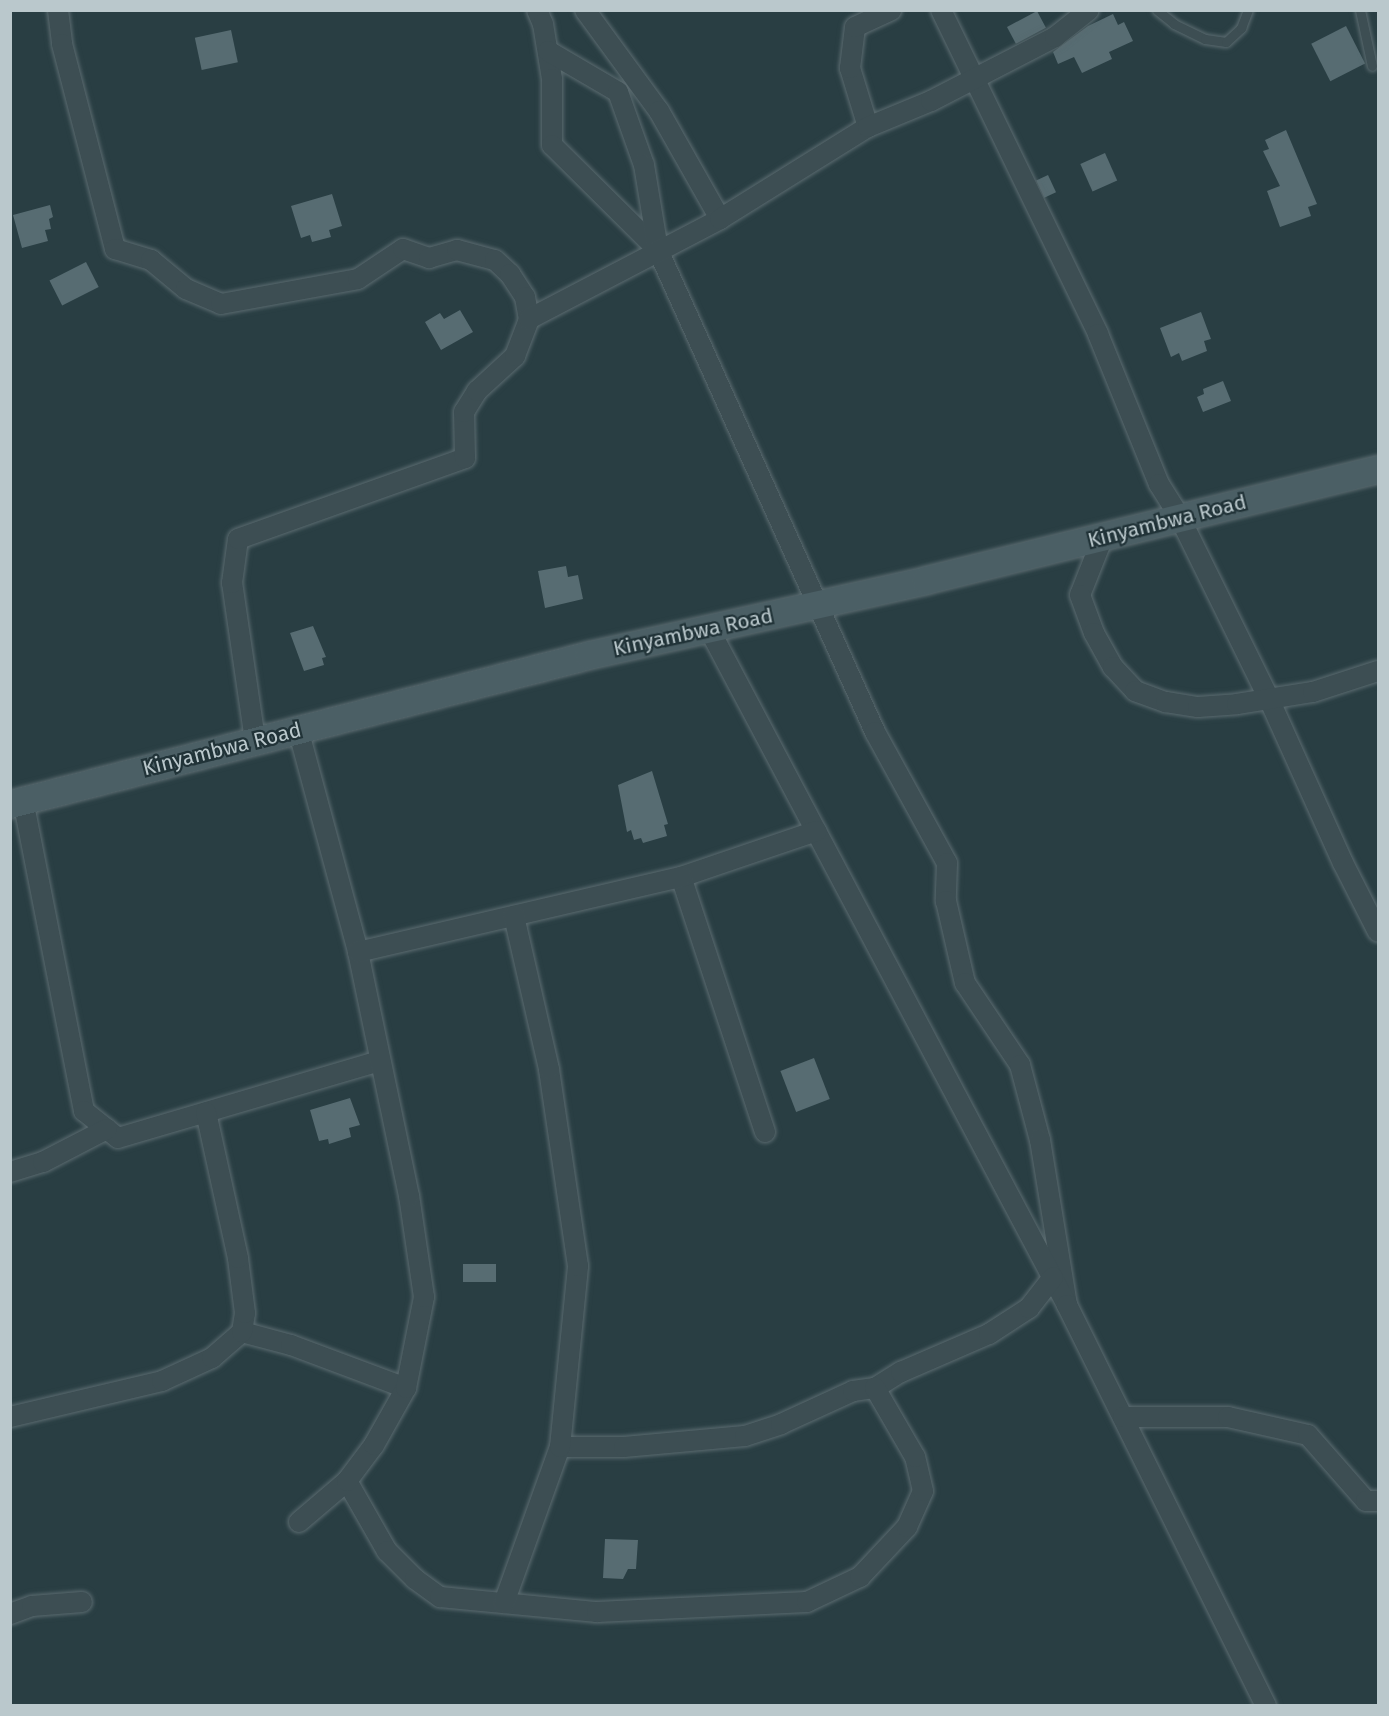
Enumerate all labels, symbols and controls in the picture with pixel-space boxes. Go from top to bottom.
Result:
street label: Kinyambwa Road [1085,489,1249,553]
street label: Kinyambwa Road [611,603,775,661]
street label: Kinyambwa Road [140,717,304,781]

